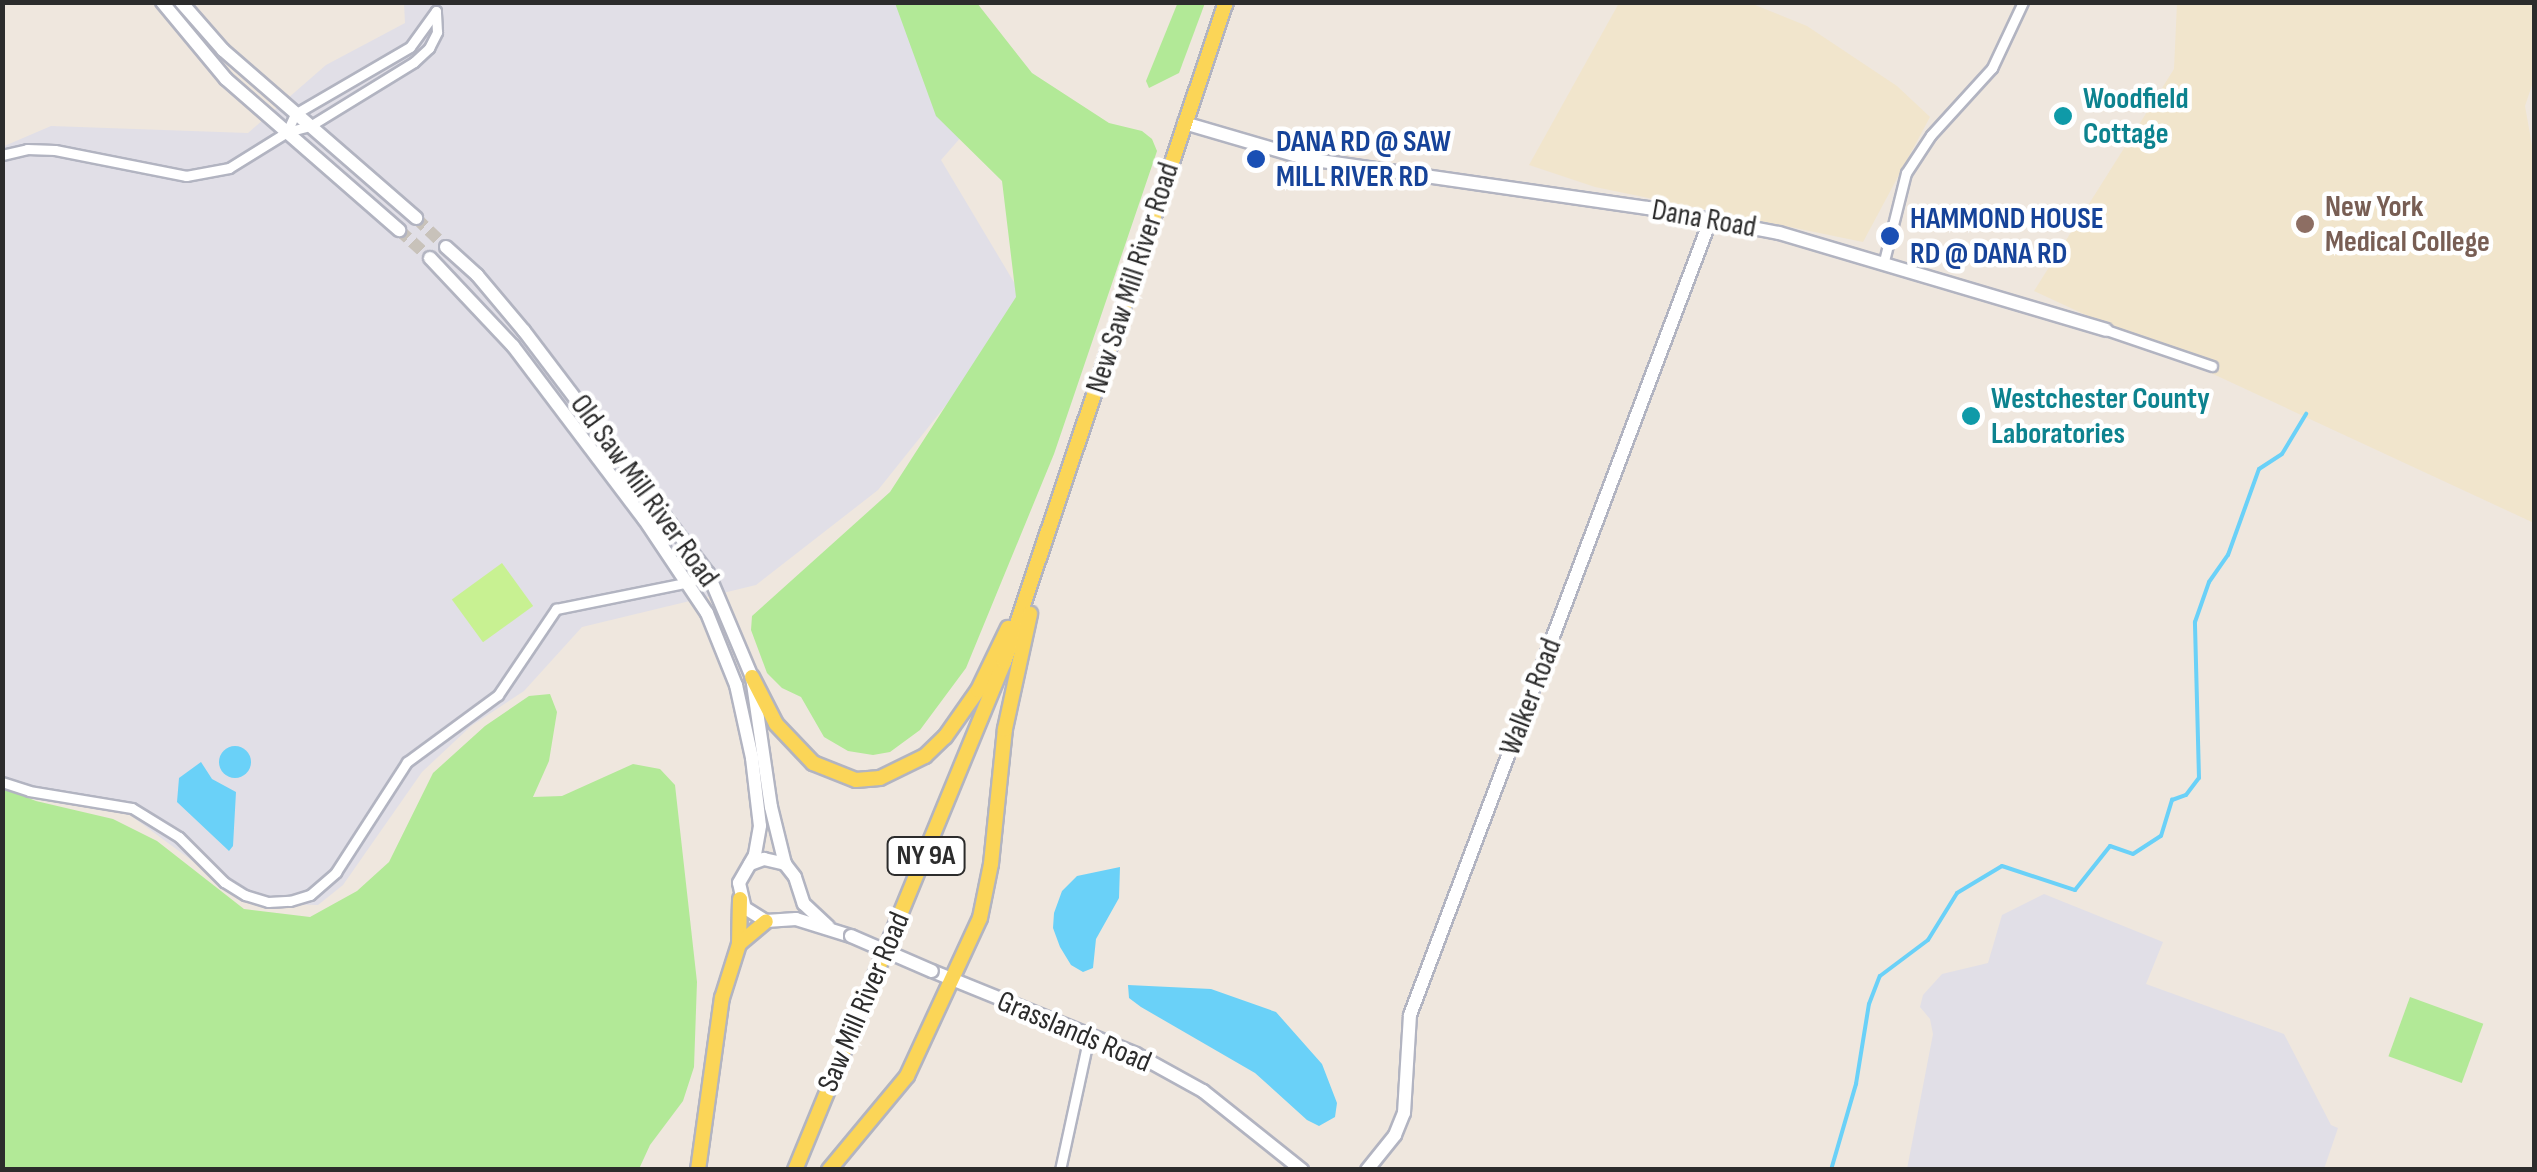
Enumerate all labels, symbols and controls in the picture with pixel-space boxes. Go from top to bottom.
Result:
place label: Woodfield Cottage [2083,81,2189,152]
marker: Woodfield Cottage [2052,105,2074,127]
place label: DANA RD @ SAW MILL RIVER RD [1276,124,1451,194]
marker: DANA RD @ SAW MILL RIVER RD [1245,148,1267,170]
street label: New Saw Mill River Road [1079,158,1187,398]
place label: New York Medical College [2325,189,2490,260]
street label: Dana Road [1649,192,1759,246]
place label: HAMMOND HOUSE RD @ DANA RD [1910,201,2104,272]
marker: New York Medical College [2294,213,2316,235]
marker: HAMMOND HOUSE RD @ DANA RD [1879,225,1901,247]
place label: Westchester County Laboratories [1991,381,2210,452]
street label: Old Saw Mill River Road [562,388,726,594]
marker: Westchester County Laboratories [1960,405,1982,427]
street label: Walker Road [1492,633,1570,761]
road number: NY 9A [886,833,966,879]
street label: Saw Mill River Road [810,907,918,1097]
street label: Grasslands Road [992,983,1156,1081]

